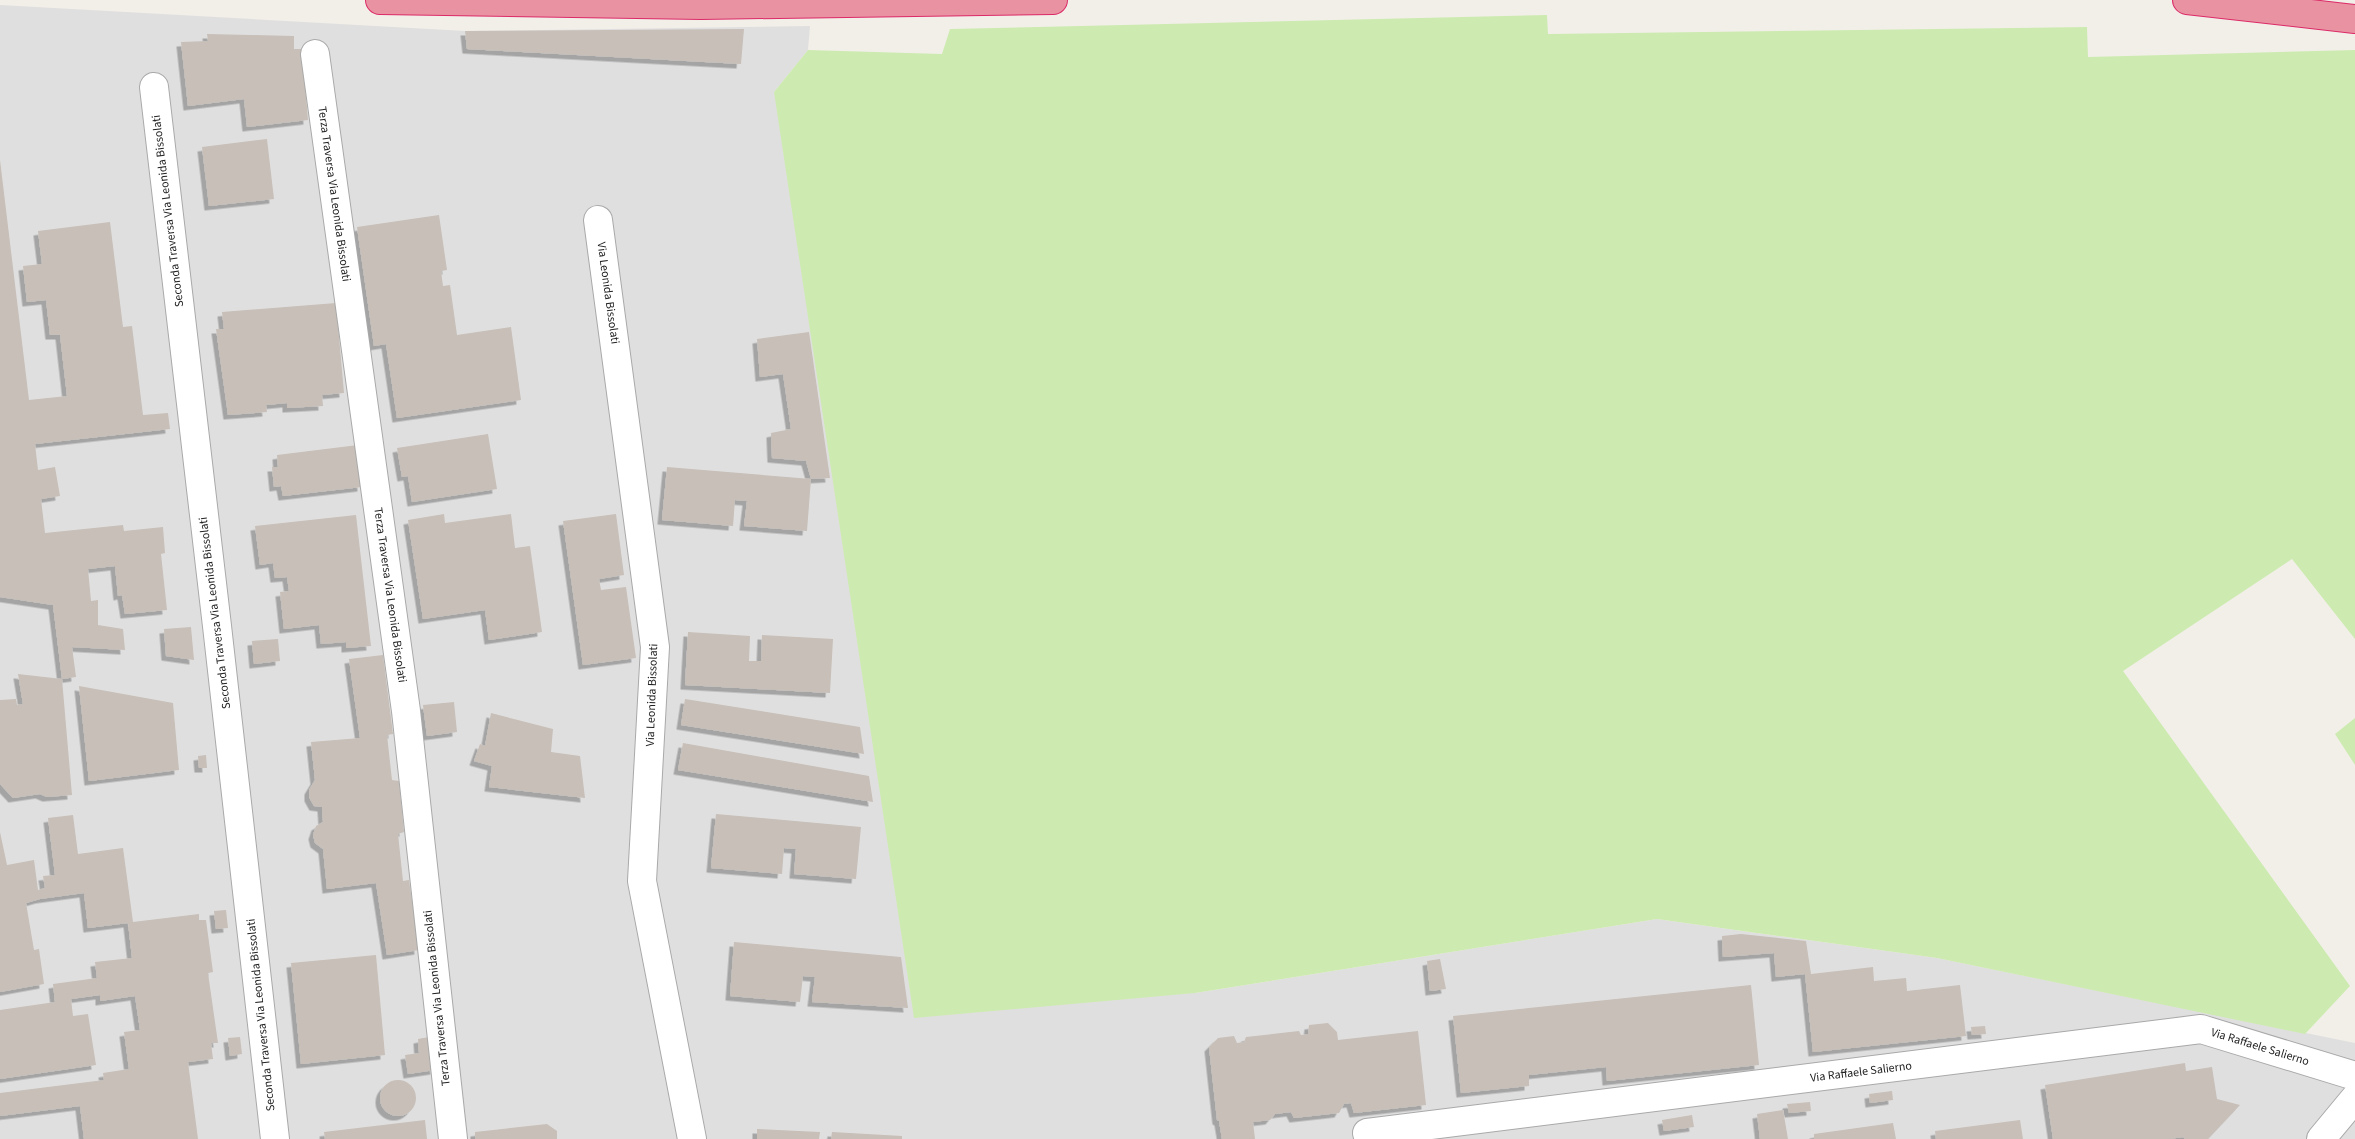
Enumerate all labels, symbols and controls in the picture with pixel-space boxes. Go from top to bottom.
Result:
street label: Terza Traversa Via Leonida Bissolati [313,105,355,283]
street label: Seconda Traversa Via Leonida Bissolati [148,114,188,308]
street label: Via Leonida Bissolati [592,241,624,345]
street label: Terza Traversa Via Leonida Bissolati [369,506,411,684]
street label: Seconda Traversa Via Leonida Bissolati [195,516,235,710]
street label: Via Leonida Bissolati [642,643,662,747]
street label: Terza Traversa Via Leonida Bissolati [419,909,455,1087]
street label: Seconda Traversa Via Leonida Bissolati [242,918,280,1112]
street label: Via Raffaele Salierno [2209,1024,2311,1070]
street label: Via Raffaele Salierno [1809,1057,1913,1087]

